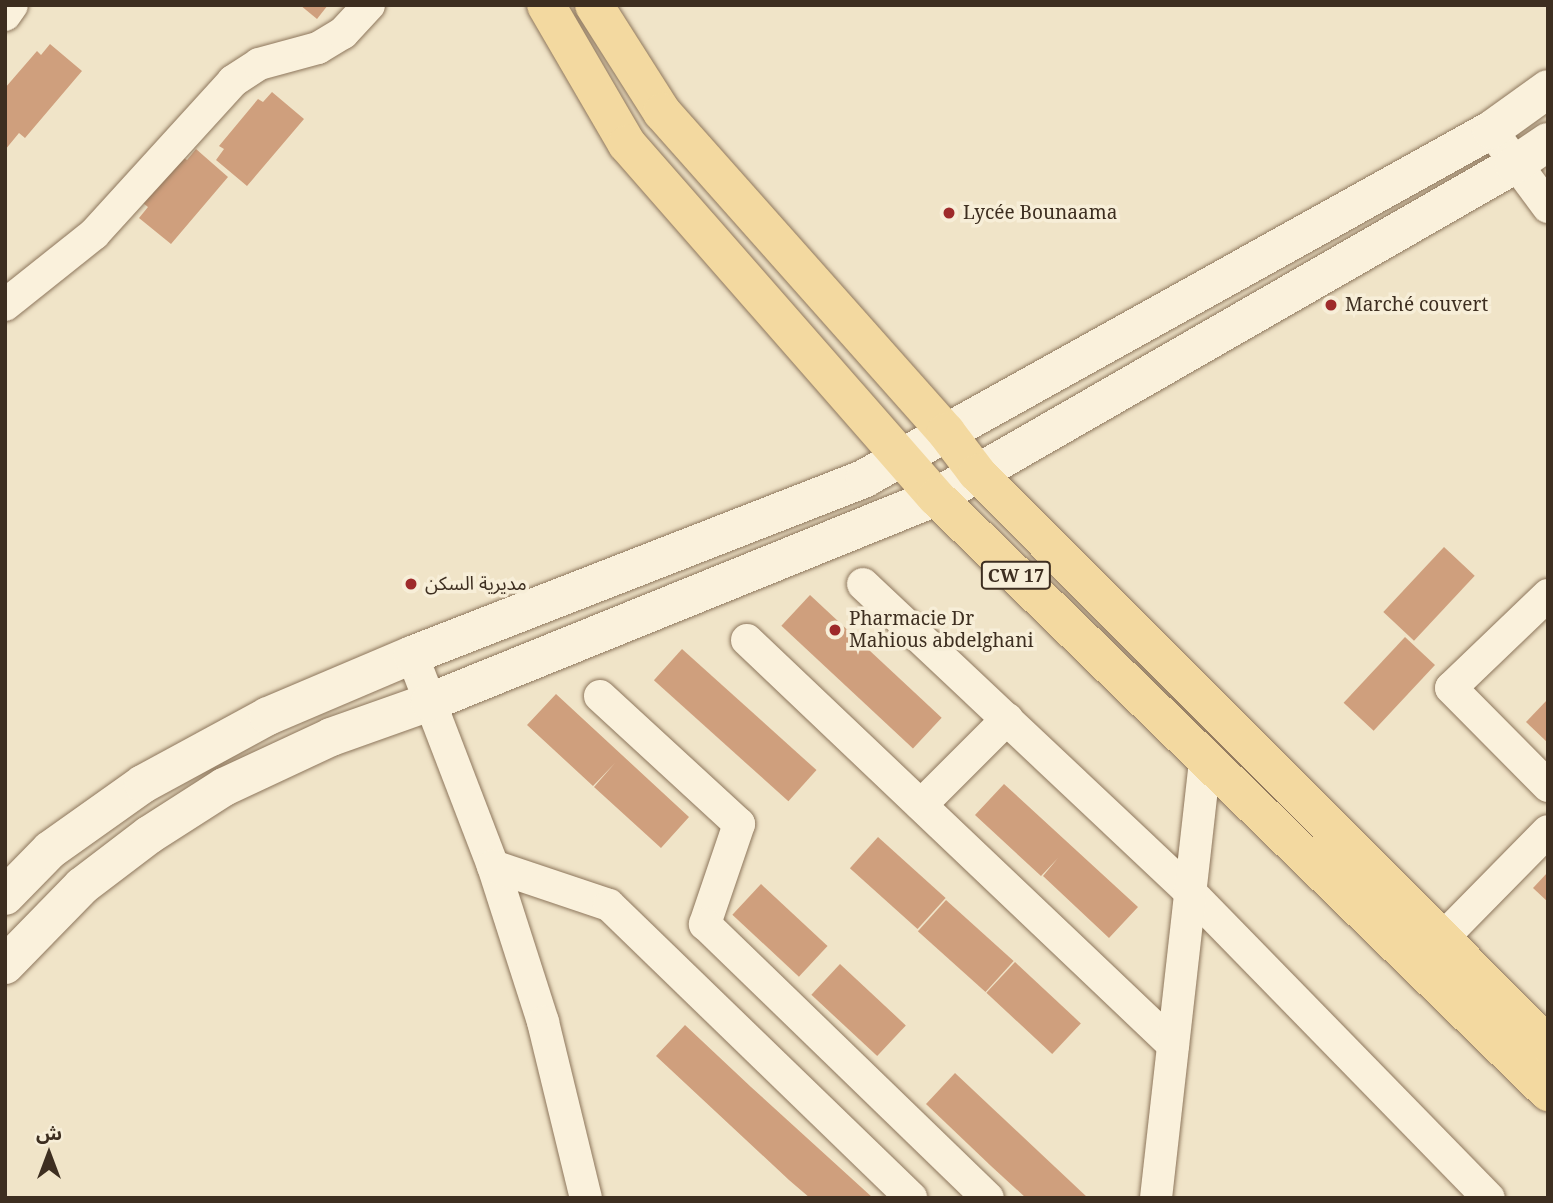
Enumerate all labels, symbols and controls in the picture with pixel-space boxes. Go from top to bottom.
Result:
place label: Lycée Bounaama [963,202,1117,224]
marker: Lycée Bounaama [941,205,957,221]
place label: Marché couvert [1345,294,1488,316]
marker: Marché couvert [1323,297,1339,313]
road number: CW 17 [979,560,1053,590]
place label: مديرية السكن [425,573,527,595]
marker: مديرية السكن [403,576,419,592]
place label: Pharmacie Dr Mahious abdelghani [849,608,1034,652]
marker: Pharmacie Dr Mahious abdelghani [827,622,843,638]
north arrow [14,1119,84,1189]
text: ش [36,1120,62,1146]

